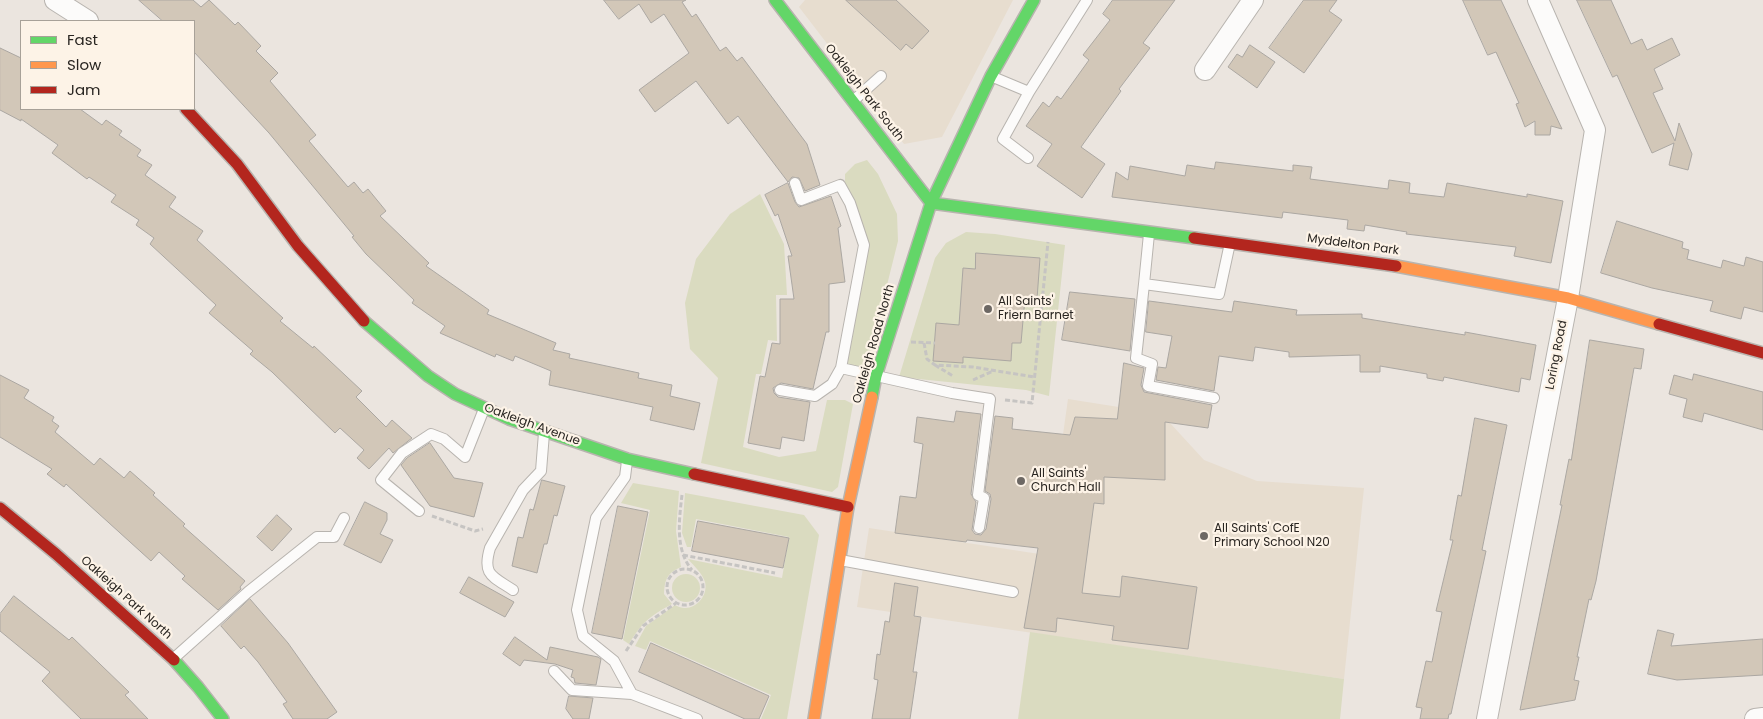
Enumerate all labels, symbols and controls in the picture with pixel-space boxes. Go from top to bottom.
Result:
legend [20,20,195,110]
text: Fast [67,29,98,50]
street label: Oakleigh Park South [822,42,906,144]
text: Slow [67,54,101,75]
text: Jam [67,79,101,100]
street label: Myddelton Park [1306,231,1400,259]
street label: Oakleigh Road North [850,283,898,405]
place label: All Saints' Friern Barnet [998,295,1074,323]
marker: All Saints' Friern Barnet [982,303,994,315]
street label: Loring Road [1543,319,1571,391]
street label: Oakleigh Avenue [482,401,582,449]
place label: All Saints' Church Hall [1031,467,1101,495]
marker: All Saints' Church Hall [1015,475,1027,487]
place label: All Saints' CofE Primary School N20 [1214,522,1330,550]
marker: All Saints' CofE Primary School N20 [1198,530,1210,542]
street label: Oakleigh Park North [77,553,175,643]

